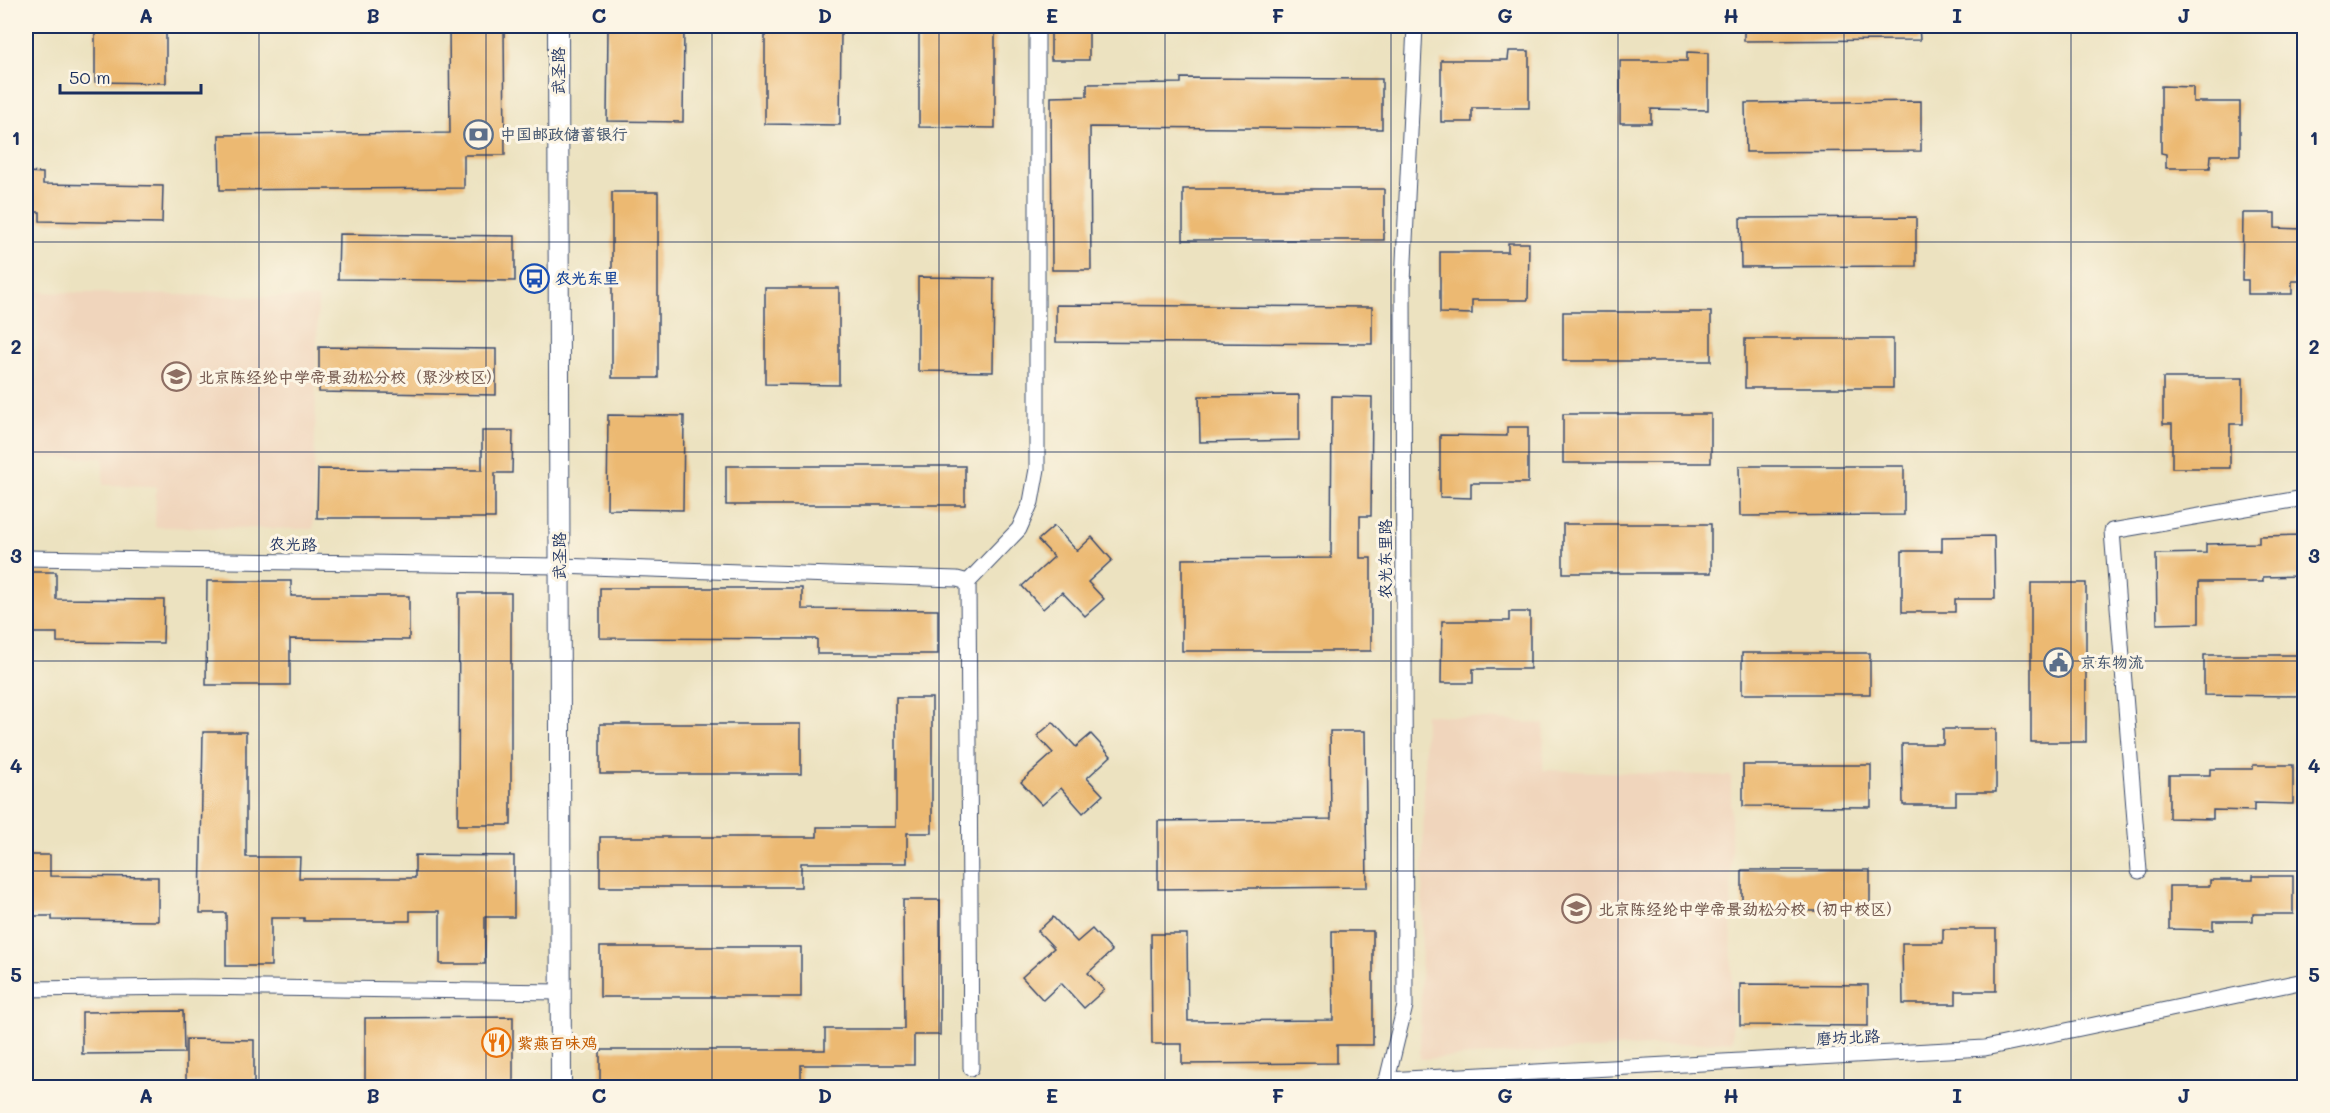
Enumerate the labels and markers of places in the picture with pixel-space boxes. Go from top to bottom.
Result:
bank icon: 中国邮政储蓄银行 [463,118,495,150]
place label: 中国邮政储蓄银行 [500,123,628,144]
bus stop icon: 农光东里 [518,262,550,294]
place label: 农光东里 [555,267,619,288]
school or university icon: 北京陈经纶中学帝景劲松分校（聚沙校区） [161,361,193,393]
place label: 北京陈经纶中学帝景劲松分校（聚沙校区） [198,366,502,387]
public building icon: 京东物流 [2043,646,2075,678]
place label: 京东物流 [2080,651,2144,672]
school or university icon: 北京陈经纶中学帝景劲松分校（初中校区） [1561,893,1593,925]
place label: 北京陈经纶中学帝景劲松分校（初中校区） [1598,898,1902,919]
restaurant icon: 紫燕百味鸡 [480,1027,512,1059]
place label: 紫燕百味鸡 [517,1032,597,1053]

